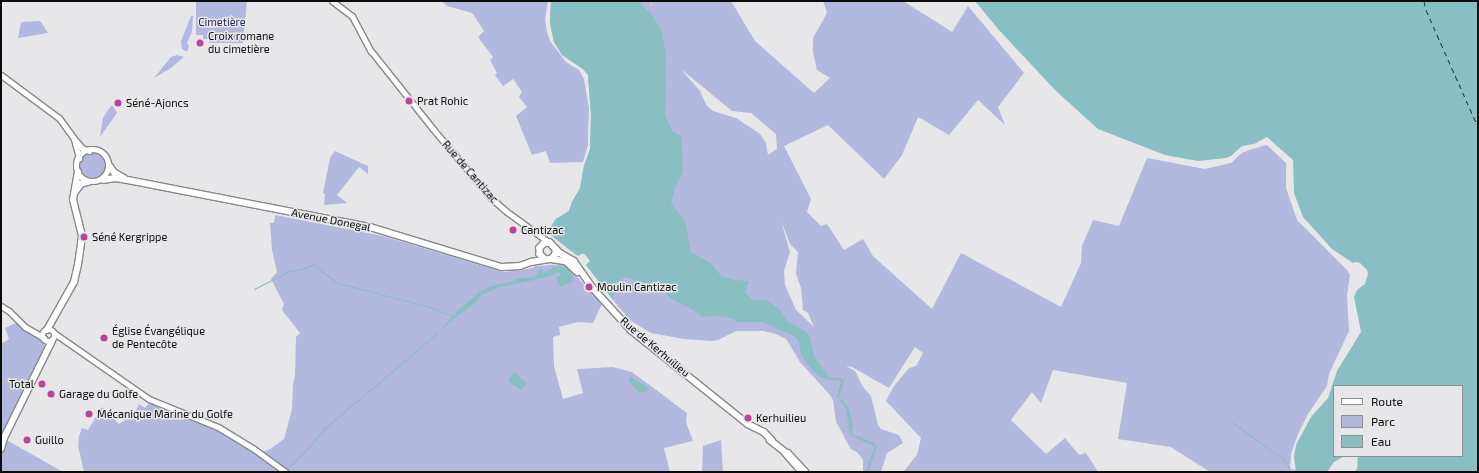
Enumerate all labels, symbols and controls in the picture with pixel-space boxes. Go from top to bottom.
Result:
park label: Cimetière [198,15,246,29]
place label: Croix romane du cimetière [208,30,274,56]
marker: Croix romane du cimetière [195,38,205,48]
place label: Prat Rohic [417,94,468,108]
place label: Séné-Ajoncs [126,96,189,110]
marker: Prat Rohic [404,96,414,106]
marker: Séné-Ajoncs [113,98,123,108]
street label: Rue de Cantizac [439,138,501,206]
street label: Avenue Donegal [290,206,372,234]
place label: Cantizac [521,223,564,237]
marker: Cantizac [508,225,518,235]
place label: Séné Kergrippe [92,230,167,244]
marker: Séné Kergrippe [79,232,89,242]
place label: Moulin Cantizac [597,280,677,294]
marker: Moulin Cantizac [584,282,594,292]
street label: Rue de Kerhuilieu [618,314,692,380]
place label: Église Évangélique de Pentecôte [112,325,205,351]
marker: Église Évangélique de Pentecôte [99,333,109,343]
place label: Total [9,377,34,391]
marker: Total [37,379,47,389]
legend [1333,385,1463,457]
place label: Garage du Golfe [59,387,138,401]
marker: Garage du Golfe [46,389,56,399]
text: Route [1371,394,1403,408]
place label: Mécanique Marine du Golfe [97,407,233,421]
marker: Mécanique Marine du Golfe [84,409,94,419]
place label: Kerhuilieu [756,411,806,425]
marker: Kerhuilieu [743,413,753,423]
text: Parc [1371,414,1395,428]
place label: Guillo [35,433,64,447]
text: Eau [1371,434,1391,448]
marker: Guillo [22,435,32,445]

